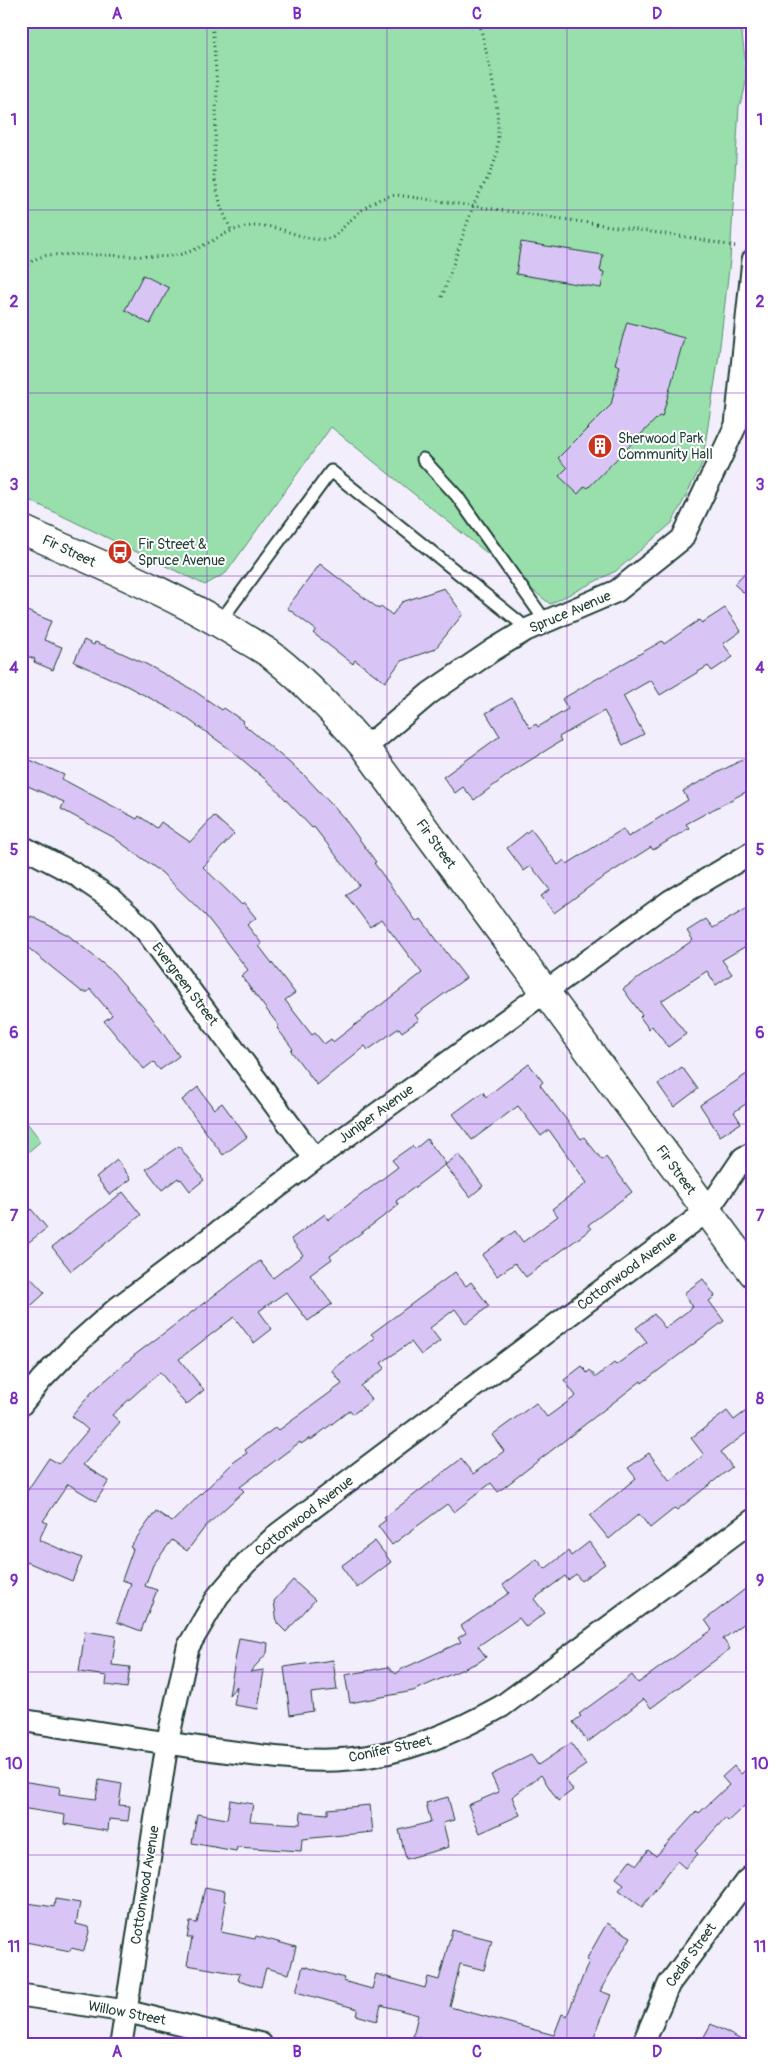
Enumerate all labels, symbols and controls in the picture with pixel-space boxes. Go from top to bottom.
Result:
text: A [112,4,123,24]
text: B [292,4,302,24]
text: C [472,4,482,24]
text: D [652,4,662,24]
text: 1 [11,110,17,130]
text: 1 [757,110,763,130]
text: 2 [10,292,19,312]
text: 2 [756,292,765,312]
place label: Sherwood Park Community Hall [618,430,713,463]
building icon: Sherwood Park Community Hall [587,433,613,459]
text: 3 [10,475,19,495]
text: 3 [756,475,765,495]
street label: Fir Street [40,531,99,571]
place label: Fir Street & Spruce Avenue [138,536,225,569]
bus stop icon: Fir Street & Spruce Avenue [107,539,133,565]
street label: Spruce Avenue [527,587,613,637]
text: 4 [9,658,19,678]
text: 4 [755,658,765,678]
street label: Fir Street [412,816,460,872]
text: 5 [10,840,19,860]
text: 5 [756,840,765,860]
street label: Evergreen Street [148,939,222,1029]
text: 6 [9,1023,19,1043]
text: 6 [755,1023,765,1043]
street label: Juniper Avenue [335,1081,417,1147]
street label: Fir Street [652,1142,700,1198]
text: 7 [10,1206,19,1226]
text: 7 [756,1206,765,1226]
street label: Cottonwood Avenue [574,1228,680,1314]
text: 8 [10,1389,18,1409]
text: 8 [756,1389,764,1409]
street label: Cottonwood Avenue [251,1472,357,1560]
text: 9 [10,1571,18,1591]
text: 9 [756,1571,764,1591]
street label: Conifer Street [347,1732,433,1766]
text: 10 [5,1754,23,1774]
text: 10 [751,1754,769,1774]
street label: Cottonwood Avenue [127,1824,163,1946]
street label: Cedar Street [662,1919,720,1990]
text: 11 [8,1937,20,1957]
text: 11 [754,1937,766,1957]
street label: Willow Street [87,1997,168,2029]
text: A [112,2042,123,2062]
text: B [292,2042,302,2062]
text: C [472,2042,482,2062]
text: D [652,2042,662,2062]

